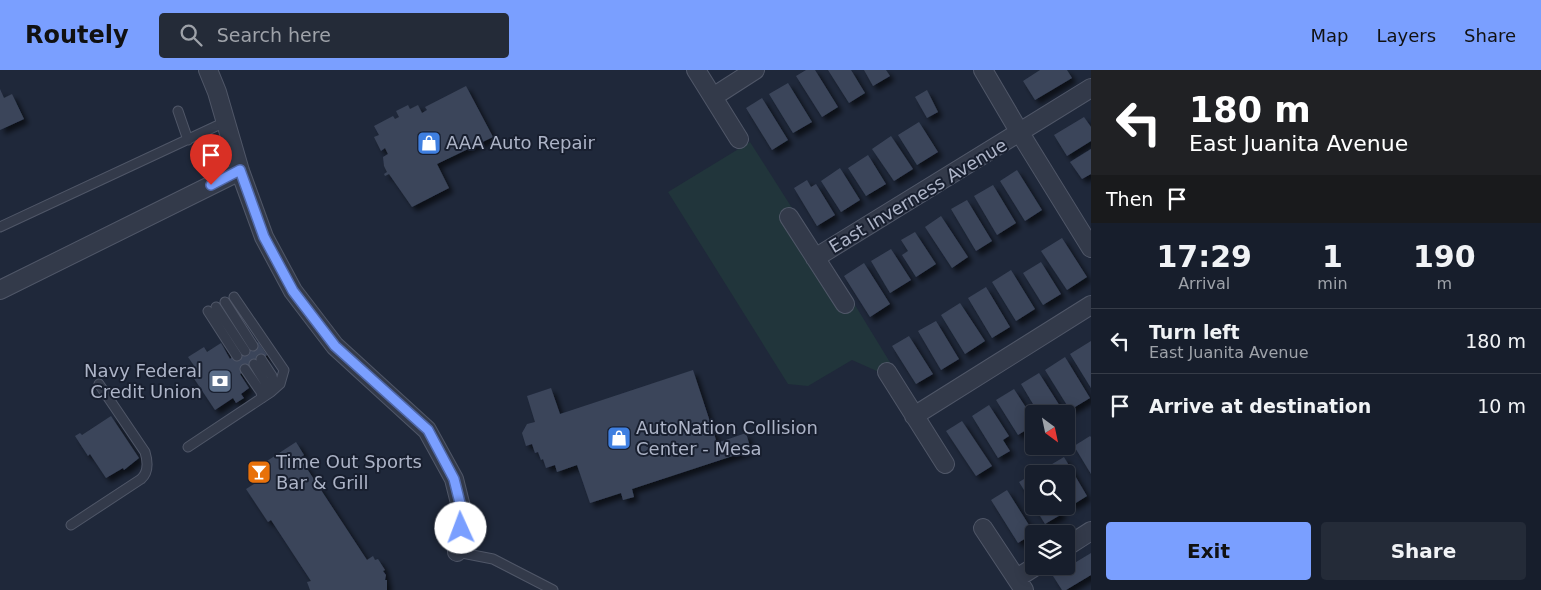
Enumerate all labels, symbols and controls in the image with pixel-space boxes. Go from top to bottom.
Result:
search box [159,13,509,58]
text: Routely [25,21,129,49]
icon: search [177,21,205,49]
text: Search here [217,24,331,46]
text: Map [1310,25,1348,46]
text: Layers [1376,25,1436,46]
text: Share [1464,25,1516,46]
icon: left [1106,90,1171,155]
text: 180 m [1189,90,1311,130]
shop icon: AAA Auto Repair [416,130,442,156]
text: East Juanita Avenue [1189,131,1408,156]
place label: AAA Auto Repair [446,132,595,153]
pin [190,134,232,185]
street label: East Inverness Avenue [825,134,1011,257]
icon: arrive [197,141,225,169]
icon: arrive [1163,185,1191,213]
text: Then [1106,188,1153,210]
text: 17:29 [1156,239,1252,274]
text: 1 [1322,239,1343,274]
text: 190 [1413,239,1476,274]
text: Arrival [1178,274,1230,293]
text: min [1317,274,1348,293]
text: m [1436,274,1452,293]
text: Turn left [1149,321,1240,343]
icon: left [1106,327,1134,355]
text: 180 m [1465,330,1526,352]
text: East Juanita Avenue [1149,343,1308,362]
place label: Navy Federal Credit Union [84,360,202,402]
bank icon: Navy Federal Credit Union [207,368,233,394]
icon: arrive [1106,392,1134,420]
text: Arrive at destination [1149,395,1371,417]
text: 10 m [1477,395,1526,417]
north arrow [1025,405,1075,455]
map controls [1025,405,1075,575]
place label: AutoNation Collision Center - Mesa [636,417,818,459]
shop icon: AutoNation Collision Center - Mesa [606,425,632,451]
place label: Time Out Sports Bar & Grill [275,451,422,493]
bar icon: Time Out Sports Bar & Grill [246,459,272,485]
button: search [1025,465,1075,515]
position arrow [434,501,486,553]
button: Exit [1106,522,1311,580]
button: Share [1321,522,1526,580]
button: layers [1025,525,1075,575]

